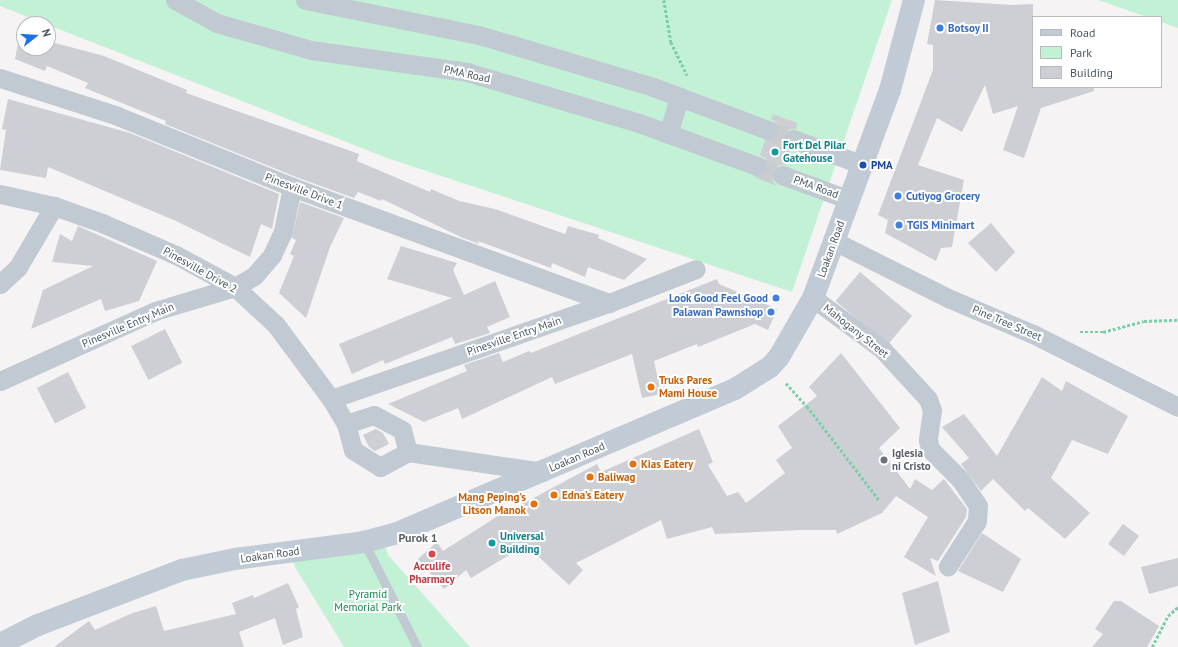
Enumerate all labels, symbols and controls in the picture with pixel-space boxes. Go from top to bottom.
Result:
north arrow [16,16,56,56]
legend [1032,16,1162,88]
place label: Botsoy II [948,21,989,35]
marker: Botsoy II [935,23,945,33]
text: Road [1070,25,1095,40]
text: N [39,27,54,38]
text: Park [1070,45,1092,60]
street label: PMA Road [442,63,492,85]
text: Building [1070,65,1113,80]
place label: Fort Del Pilar Gatehouse [783,139,846,165]
marker: Fort Del Pilar Gatehouse [770,147,780,157]
place label: PMA [871,158,893,172]
marker: PMA [858,160,868,170]
street label: Pinesville Drive 1 [263,170,345,212]
street label: PMA Road [791,173,841,201]
place label: Cutiyog Grocery [906,189,980,203]
marker: Cutiyog Grocery [893,191,903,201]
place label: TGIS Minimart [907,218,974,232]
street label: Loakan Road [815,219,847,279]
marker: TGIS Minimart [894,220,904,230]
street label: Pinesville Drive 2 [161,244,239,296]
place label: Look Good Feel Good [668,291,768,305]
marker: Look Good Feel Good [771,293,781,303]
street label: Pinesville Entry Main [80,300,176,350]
street label: Mahogany Street [821,301,891,361]
street label: Pine Tree Street [970,302,1044,344]
place label: Palawan Pawnshop [673,305,763,319]
marker: Palawan Pawnshop [766,307,776,317]
street label: Pinesville Entry Main [465,314,563,358]
place label: Truks Pares Mami House [659,374,717,400]
marker: Truks Pares Mami House [646,382,656,392]
street label: Loakan Road [547,439,607,475]
place label: Iglesia ni Cristo [892,447,931,473]
marker: Iglesia ni Cristo [879,455,889,465]
place label: Kias Eatery [641,457,693,471]
marker: Kias Eatery [628,459,638,469]
place label: Baliwag [598,470,635,484]
marker: Baliwag [585,472,595,482]
place label: Edna's Eatery [562,488,624,502]
marker: Edna's Eatery [549,490,559,500]
place label: Mang Peping's Litson Manok [458,491,526,517]
marker: Mang Peping's Litson Manok [529,499,539,509]
place label: Universal Building [500,530,544,556]
district label: Purok 1 [398,531,438,545]
marker: Universal Building [487,538,497,548]
street label: Loakan Road [240,544,300,566]
marker: Acculife Pharmacy [427,549,437,559]
place label: Acculife Pharmacy [409,560,455,586]
park label: Pyramid Memorial Park [334,588,402,614]

